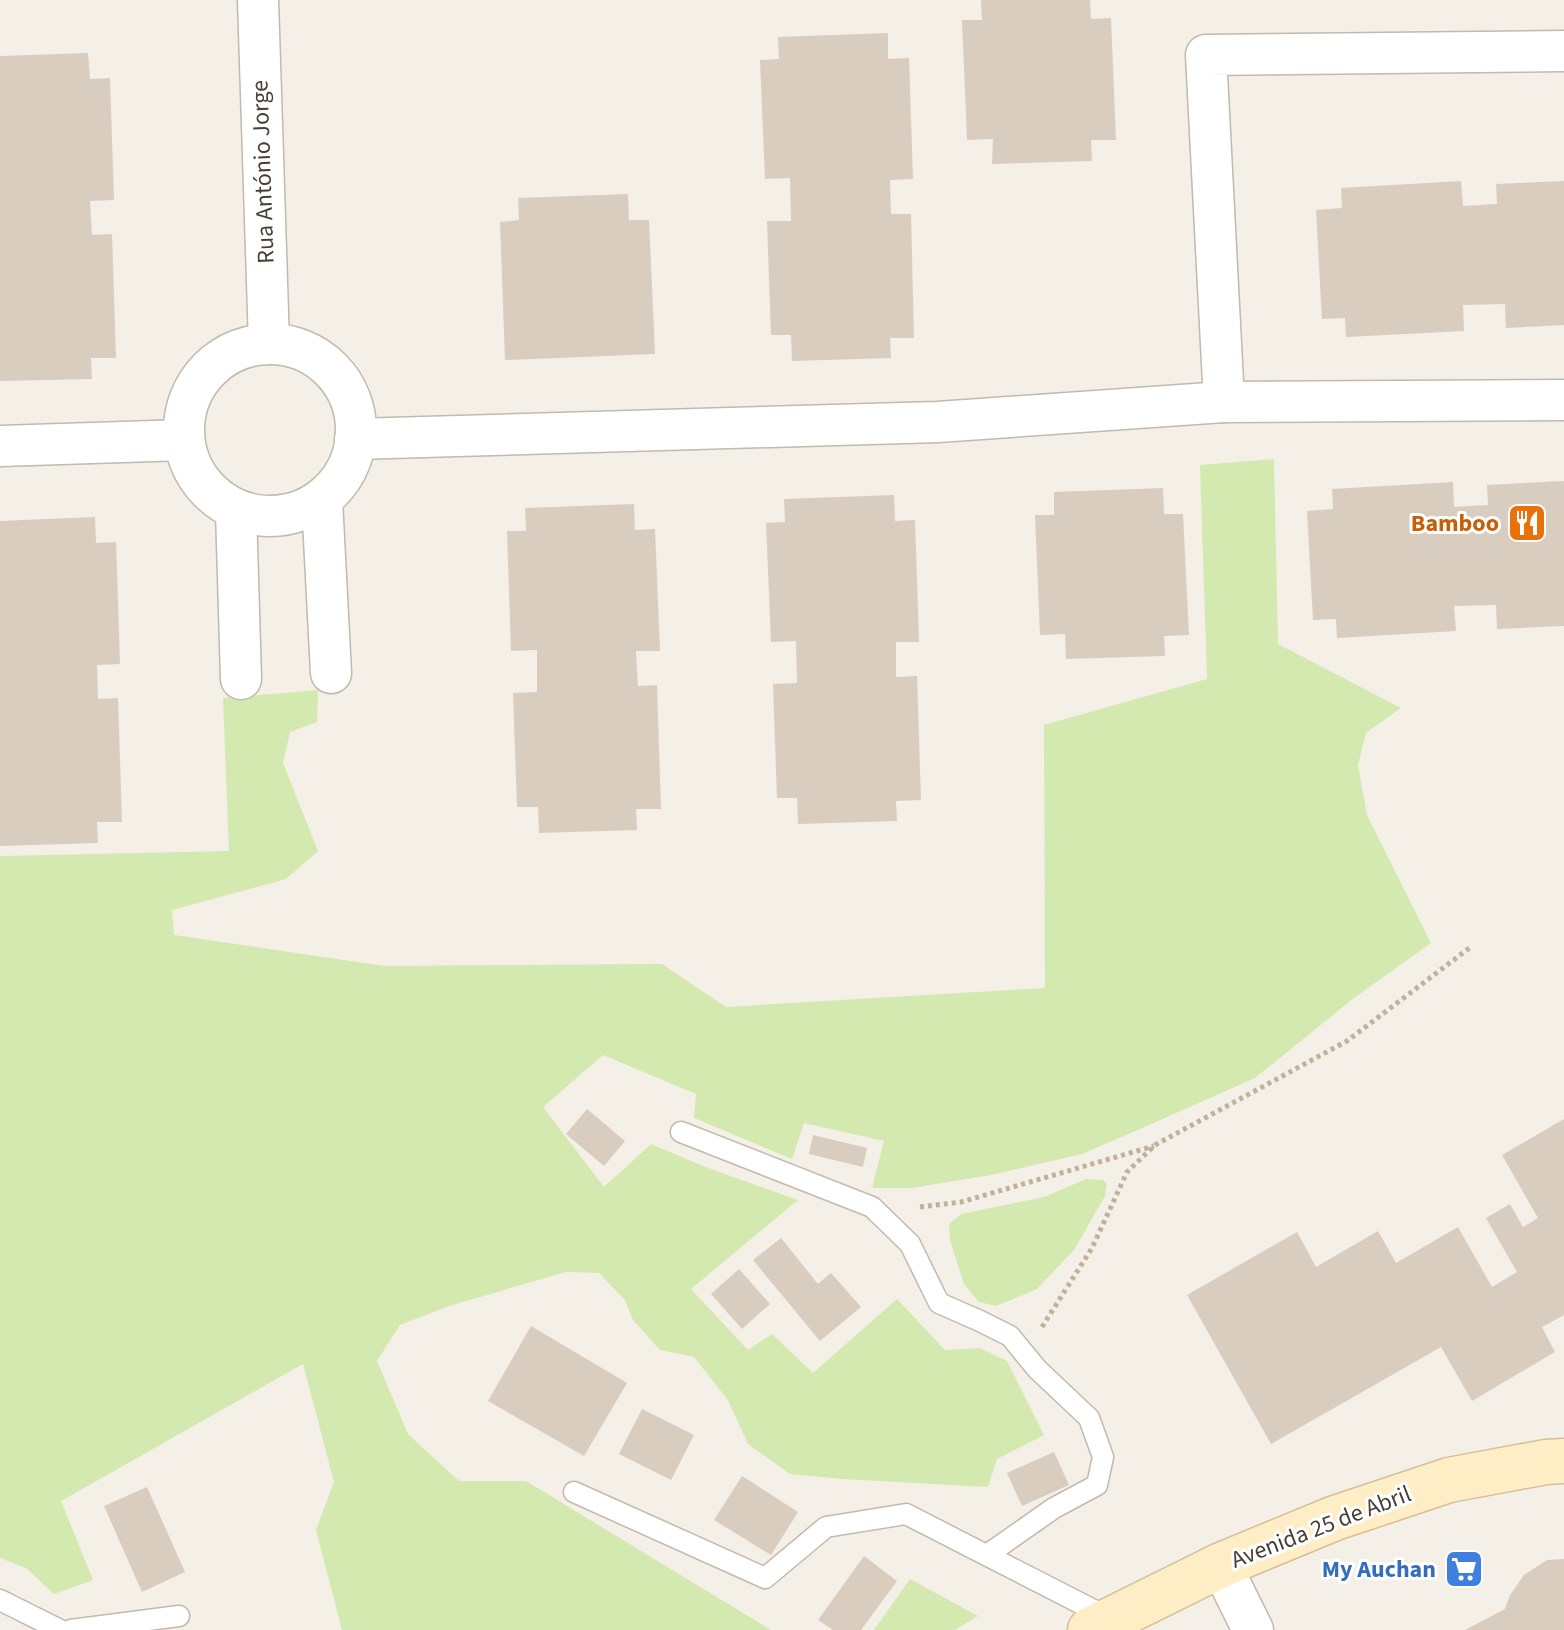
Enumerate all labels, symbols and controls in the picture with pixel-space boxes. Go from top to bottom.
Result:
street label: Rua António Jorge [242,80,284,264]
restaurant icon: Bamboo [1506,502,1548,544]
place label: Bamboo [1411,506,1499,541]
street label: Avenida 25 de Abril [1226,1477,1416,1577]
supermarket icon: My Auchan [1443,1548,1485,1590]
place label: My Auchan [1322,1552,1436,1587]

